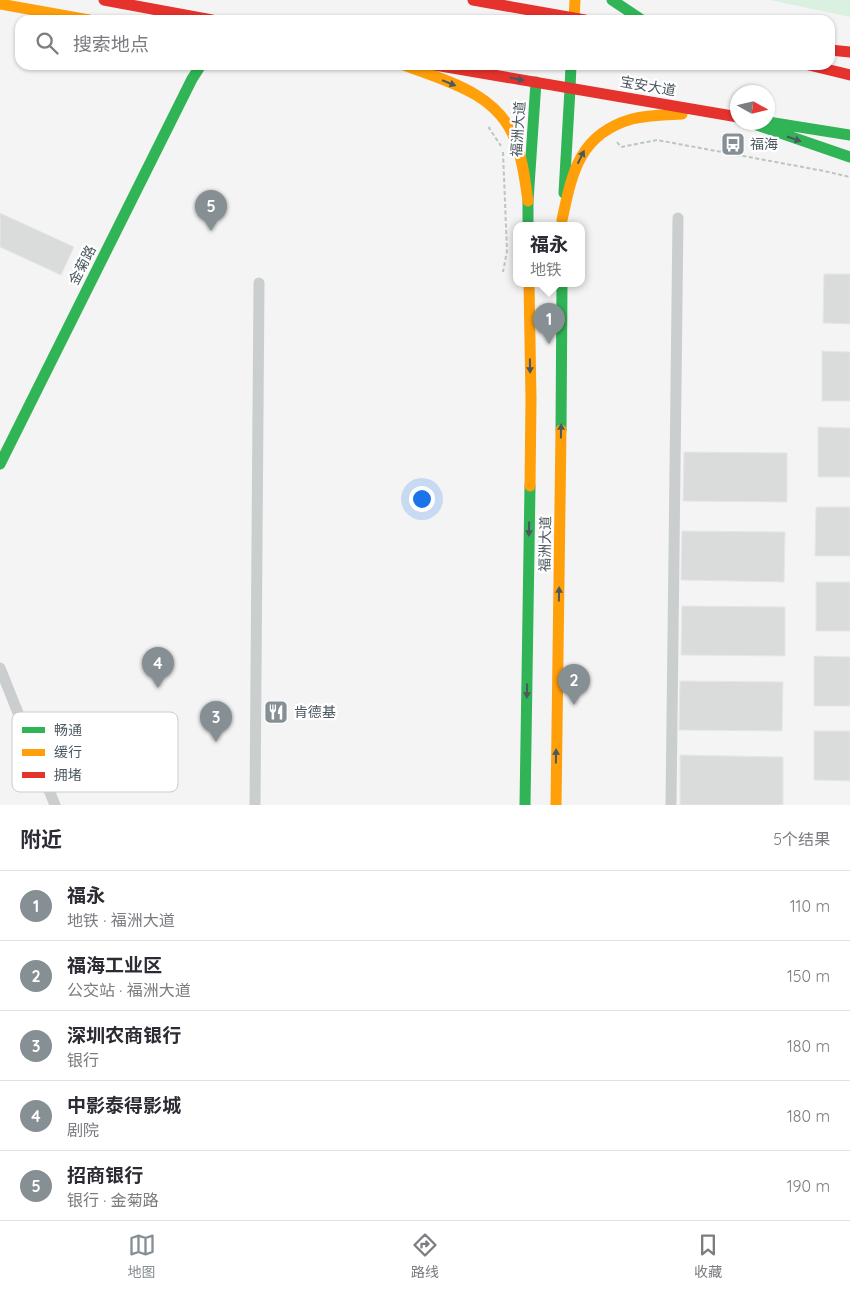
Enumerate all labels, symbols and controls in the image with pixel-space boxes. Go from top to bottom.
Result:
search box [15,15,835,70]
icon: search [33,29,61,57]
text: 搜索地点 [73,32,149,56]
street label: 宝安大道 [619,72,677,100]
one-way arrow [510,76,526,84]
one-way arrow [442,79,457,87]
north arrow [730,85,775,130]
street label: 福洲大道 [507,100,529,158]
bus stop icon: 福海 [720,131,746,157]
place label: 福海 [750,135,778,153]
one-way arrow [787,135,802,143]
one-way arrow [577,149,586,164]
pin: 5 [195,190,227,231]
popup [513,222,585,287]
text: 福永 [530,232,568,256]
street label: 金菊路 [64,242,100,288]
text: 地铁 [530,259,562,279]
pin: 1 [533,303,565,344]
one-way arrow [526,359,534,375]
one-way arrow [557,423,565,439]
your location [409,486,435,512]
street label: 福洲大道 [536,516,554,572]
one-way arrow [525,521,533,537]
one-way arrow [555,586,563,602]
pin: 4 [142,647,174,688]
pin: 2 [558,664,590,705]
one-way arrow [523,684,531,700]
restaurant icon: 肯德基 [263,699,289,725]
pin: 3 [200,701,232,742]
place label: 肯德基 [294,703,336,721]
legend [12,712,178,792]
text: 畅通 [54,721,82,739]
text: 缓行 [54,743,82,761]
one-way arrow [553,748,561,764]
text: 拥堵 [54,766,82,784]
text: 附近 [20,826,62,852]
text: 5个结果 [773,829,830,849]
text: 福永 [67,883,105,907]
text: 1 [33,896,39,916]
text: 110 m [790,896,830,916]
text: 地铁 · 福洲大道 [67,910,175,930]
text: 福海工业区 [67,953,162,977]
text: 2 [31,966,41,986]
text: 150 m [787,966,830,986]
text: 公交站 · 福洲大道 [67,980,191,1000]
text: 深圳农商银行 [67,1023,181,1047]
text: 3 [32,1036,40,1056]
text: 180 m [787,1036,830,1056]
text: 银行 [67,1050,99,1070]
text: 中影泰得影城 [67,1093,181,1117]
text: 4 [31,1106,41,1126]
text: 180 m [787,1106,830,1126]
text: 剧院 [67,1120,99,1140]
text: 招商银行 [67,1163,143,1187]
text: 5 [31,1176,41,1196]
text: 190 m [787,1176,830,1196]
text: 银行 · 金菊路 [67,1190,159,1210]
tab: 地图 [128,1231,156,1281]
tab: 路线 [411,1231,439,1281]
tab: 收藏 [694,1231,722,1281]

